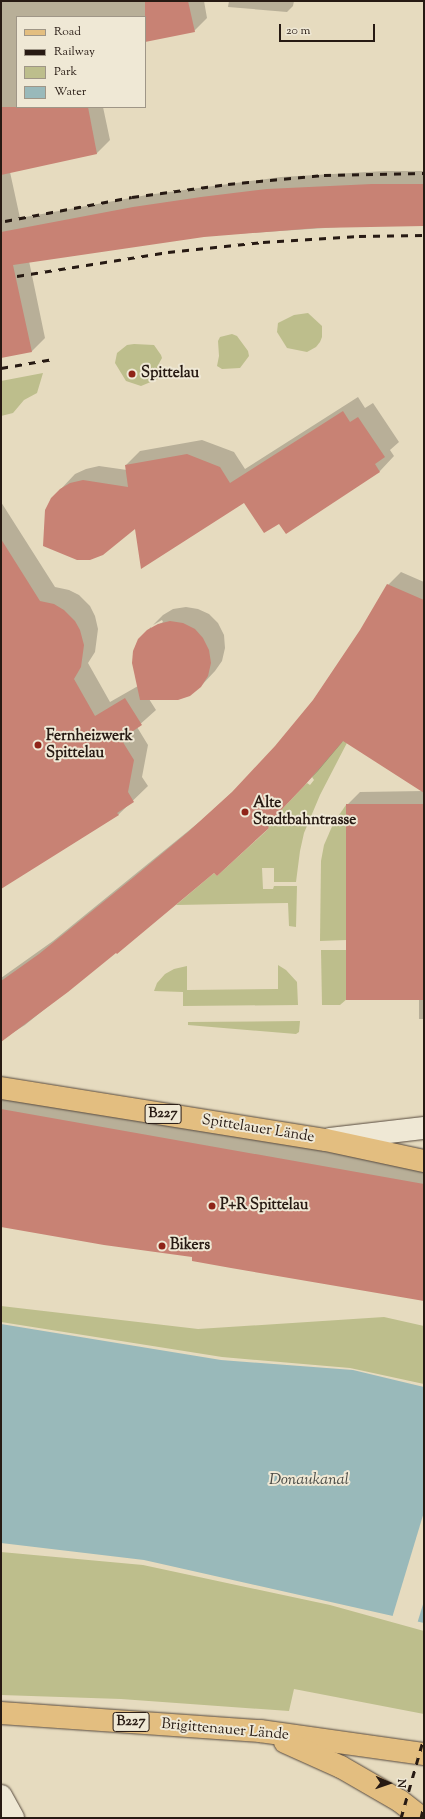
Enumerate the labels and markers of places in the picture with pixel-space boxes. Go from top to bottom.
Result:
place label: Spittelau [141,365,199,383]
marker: Spittelau [126,368,138,380]
place label: Fernheizwerk Spittelau [46,727,133,762]
marker: Fernheizwerk Spittelau [33,740,43,750]
place label: Alte Stadtbahntrasse [253,794,356,829]
marker: Alte Stadtbahntrasse [240,807,250,817]
place label: P+R Spittelau [220,1197,308,1215]
marker: P+R Spittelau [207,1201,217,1211]
place label: Bikers [170,1237,210,1255]
marker: Bikers [157,1241,167,1251]

